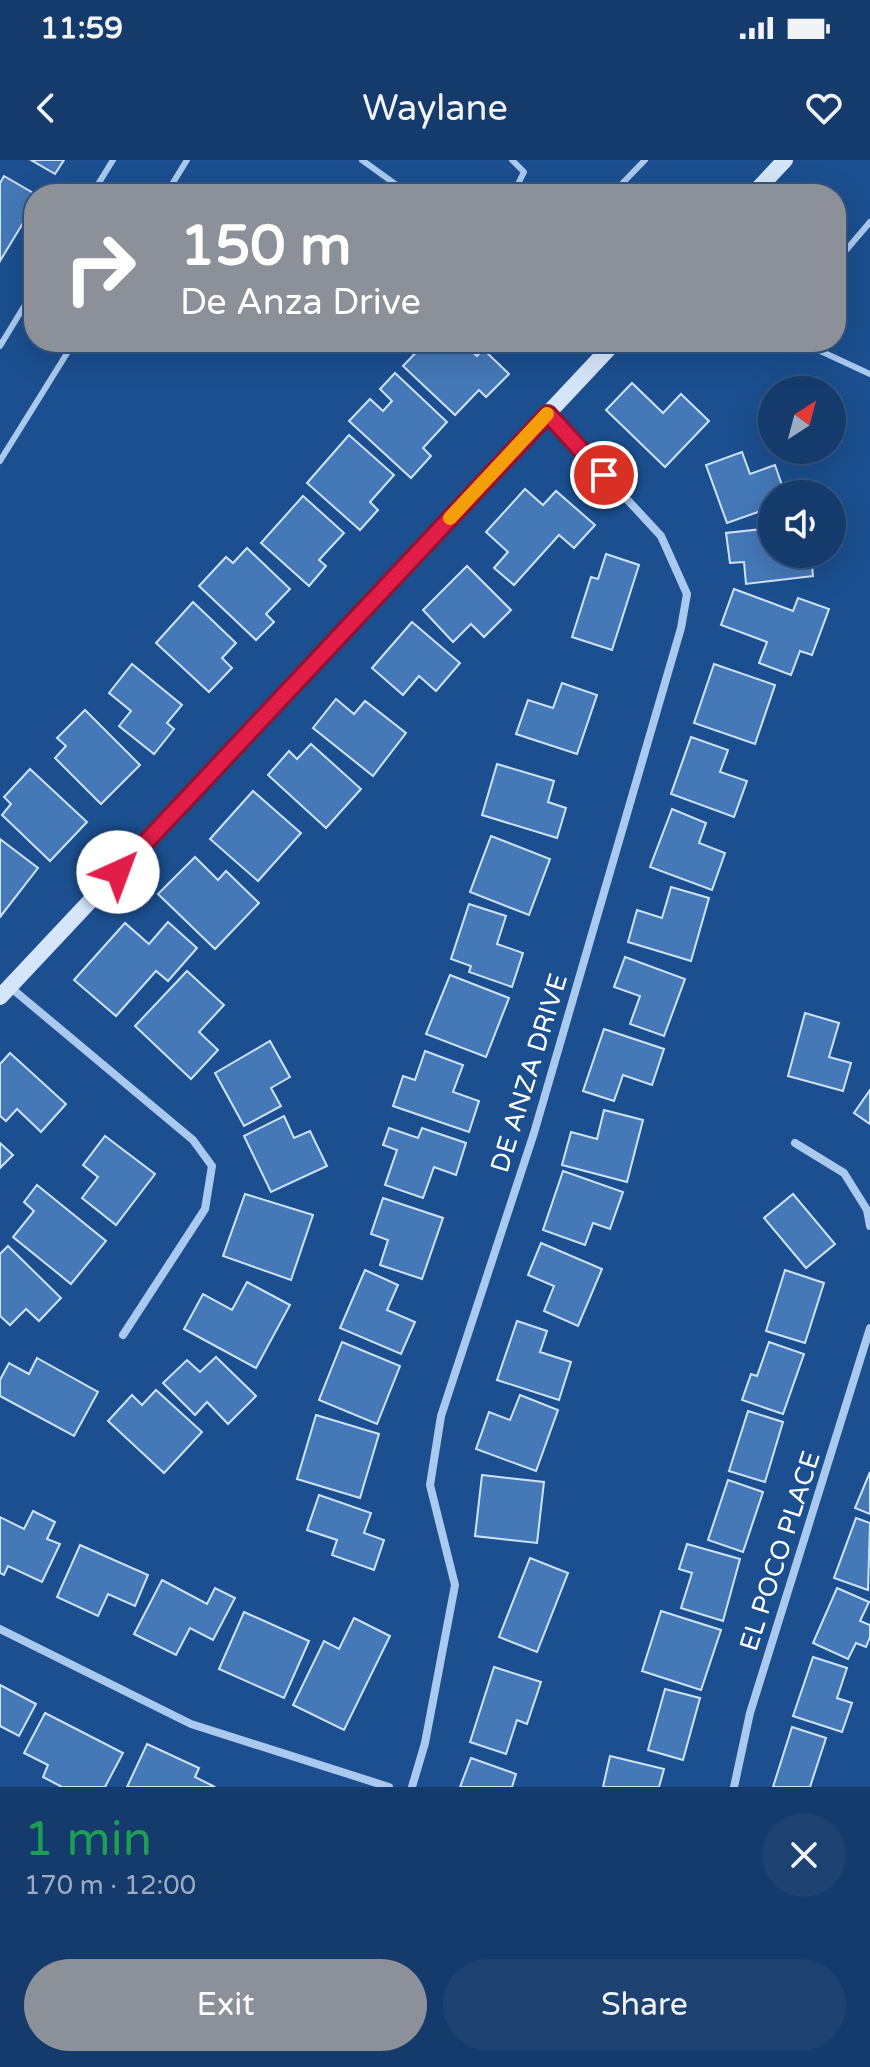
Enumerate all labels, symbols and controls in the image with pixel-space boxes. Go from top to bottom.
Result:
text: 11:59 [40,10,123,47]
icon: back [24,86,68,130]
icon: heart [802,86,846,130]
text: Waylane [362,87,508,130]
text: 150 m [180,213,351,280]
icon: right [48,216,152,320]
text: De Anza Drive [180,281,421,324]
north arrow [758,376,846,464]
map controls [758,376,846,568]
pin [570,441,638,509]
icon: arrive [582,453,626,497]
button: sound [758,480,846,568]
position arrow [76,830,160,914]
street label: DE ANZA DRIVE [484,970,574,1176]
street label: EL POCO PLACE [733,1447,827,1655]
text: 1 min [24,1811,152,1869]
button: close [762,1813,846,1897]
text: 170 m · 12:00 [24,1870,196,1901]
button: Exit [24,1959,427,2051]
button: Share [443,1959,846,2051]

